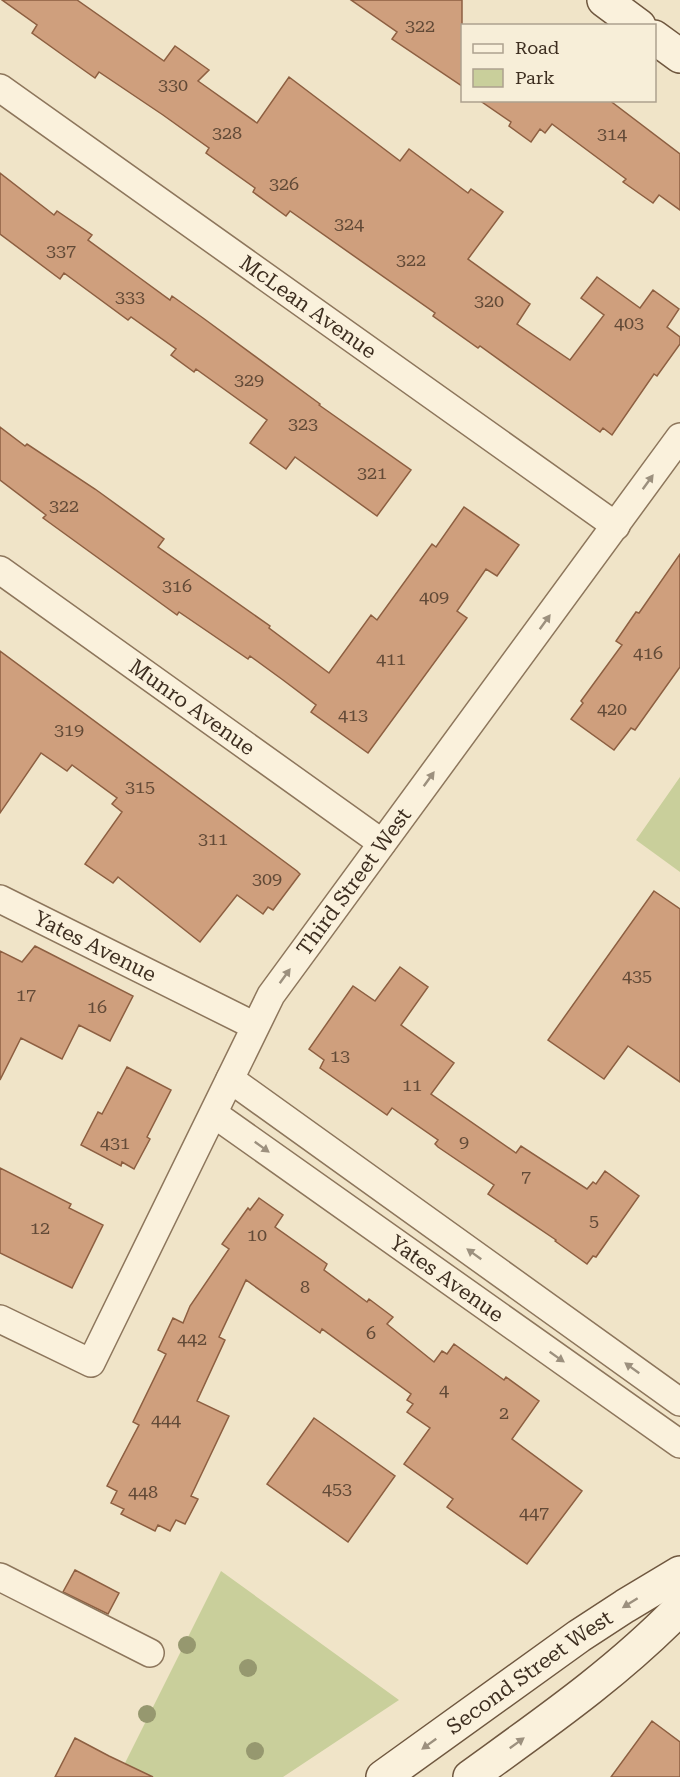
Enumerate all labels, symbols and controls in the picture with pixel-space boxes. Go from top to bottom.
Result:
house number: 322 [405,15,435,36]
legend [461,24,656,102]
text: Road [515,37,560,58]
text: Park [515,67,555,88]
house number: 330 [158,74,188,95]
house number: 328 [212,122,242,143]
house number: 314 [597,123,627,144]
house number: 326 [269,173,299,194]
house number: 324 [334,213,364,234]
house number: 337 [46,240,76,261]
house number: 322 [396,249,426,270]
street label: McLean Avenue [235,250,381,364]
house number: 333 [115,286,145,307]
house number: 320 [474,290,504,311]
house number: 403 [614,312,644,333]
house number: 329 [234,369,264,390]
house number: 323 [288,413,318,434]
house number: 321 [357,462,387,483]
one-way arrow [642,474,654,490]
house number: 322 [49,495,79,516]
house number: 316 [162,575,192,596]
house number: 409 [419,586,449,607]
one-way arrow [539,615,551,631]
house number: 416 [633,642,663,663]
house number: 411 [376,648,406,669]
street label: Munro Avenue [125,654,259,760]
house number: 420 [597,698,627,719]
house number: 413 [338,704,368,725]
house number: 319 [54,719,84,740]
one-way arrow [423,772,435,787]
house number: 315 [125,776,155,797]
street label: Third Street West [292,803,416,960]
house number: 311 [198,828,228,849]
house number: 309 [252,868,282,889]
street label: Yates Avenue [30,906,160,987]
house number: 435 [622,965,652,986]
one-way arrow [278,968,291,984]
house number: 17 [16,984,36,1005]
house number: 16 [87,996,107,1017]
house number: 13 [330,1045,350,1066]
house number: 11 [402,1074,422,1095]
house number: 9 [459,1131,469,1152]
house number: 431 [100,1132,130,1153]
one-way arrow [253,1141,269,1153]
house number: 7 [521,1166,531,1187]
house number: 5 [589,1210,599,1231]
house number: 12 [30,1217,50,1238]
house number: 10 [247,1224,267,1245]
street label: Yates Avenue [385,1230,508,1327]
one-way arrow [466,1248,482,1260]
house number: 8 [300,1276,310,1297]
house number: 6 [366,1322,376,1343]
house number: 442 [177,1328,207,1349]
one-way arrow [549,1351,565,1363]
one-way arrow [625,1362,641,1374]
house number: 4 [439,1379,449,1400]
house number: 2 [499,1402,509,1423]
house number: 444 [151,1409,181,1430]
house number: 453 [322,1478,352,1499]
house number: 448 [128,1481,158,1502]
house number: 447 [519,1502,549,1523]
one-way arrow [622,1597,638,1608]
street label: Second Street West [442,1606,617,1739]
one-way arrow [509,1737,525,1749]
one-way arrow [422,1738,438,1750]

